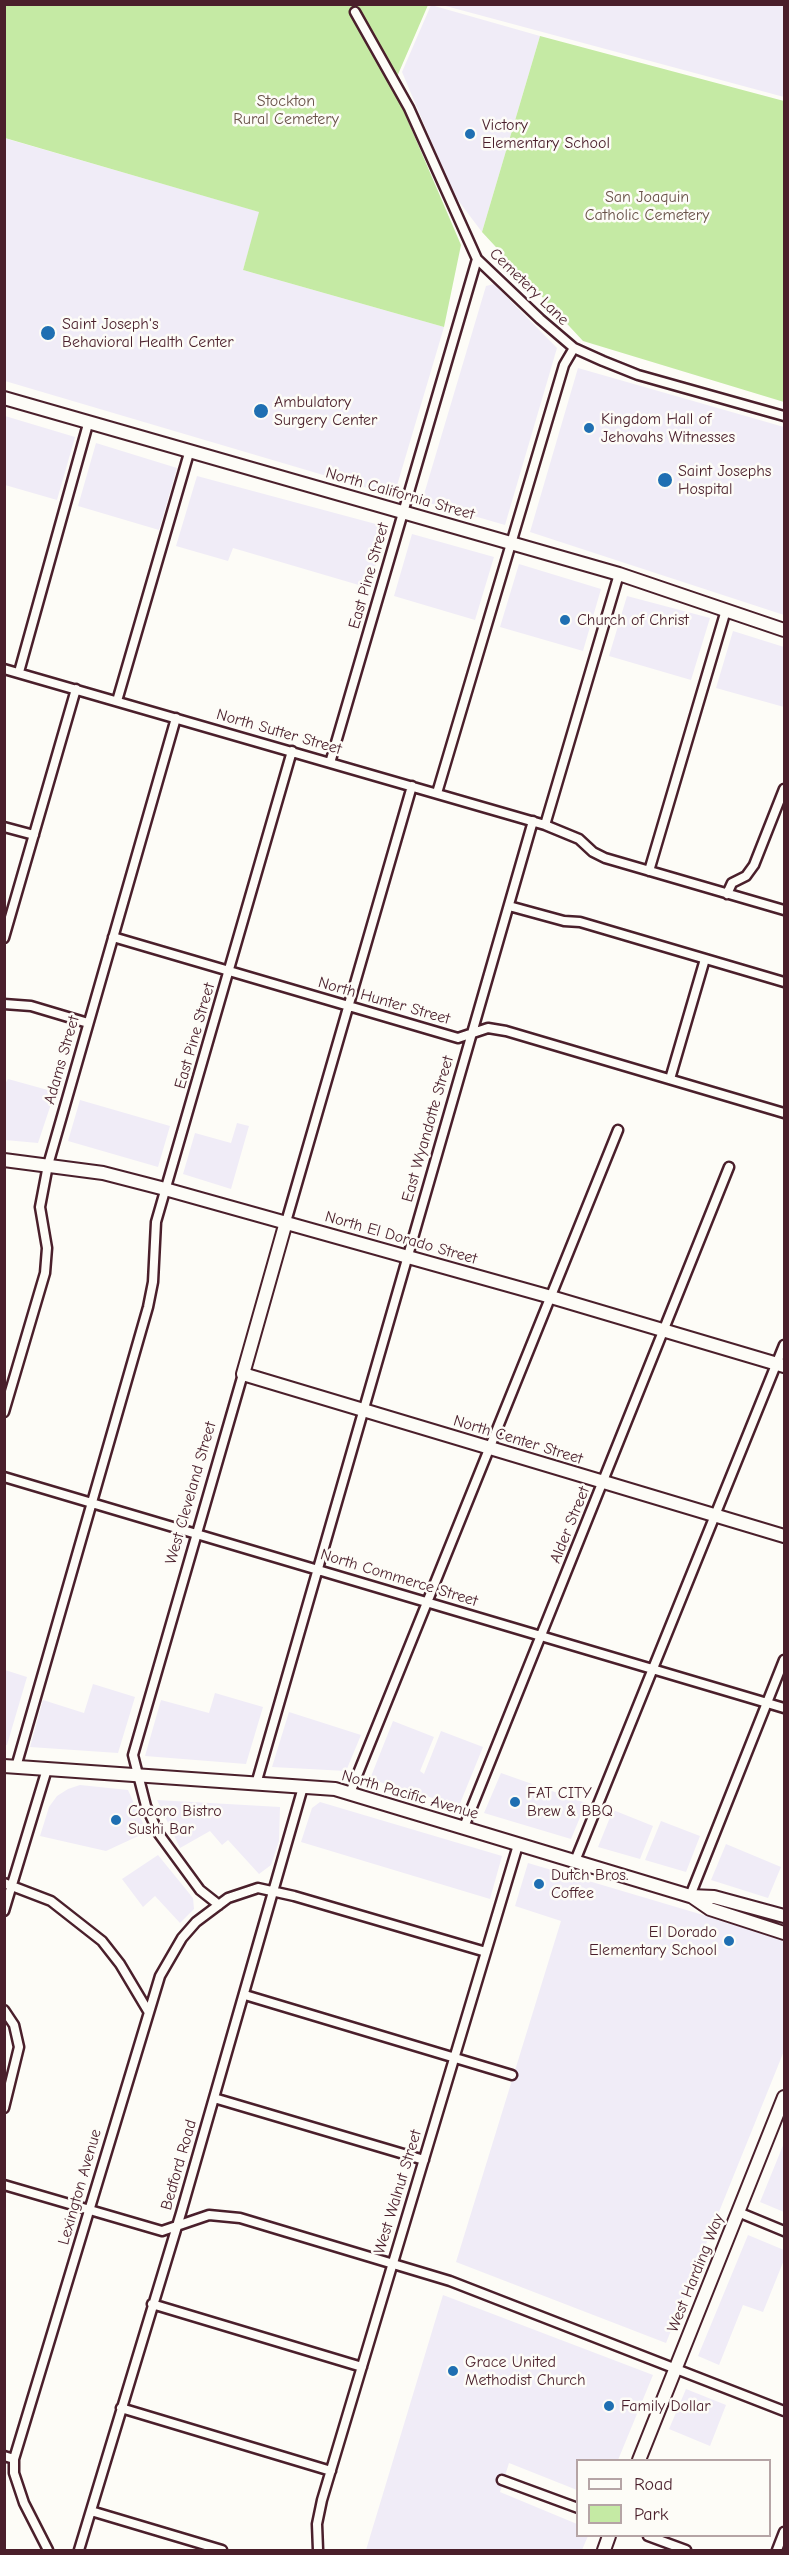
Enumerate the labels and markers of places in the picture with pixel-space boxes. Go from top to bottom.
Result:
place label: Victory Elementary School [482,115,610,153]
marker: Victory Elementary School [463,127,477,141]
place label: Saint Joseph's Behavioral Health Center [62,314,234,352]
marker: Saint Joseph's Behavioral Health Center [39,324,57,342]
place label: Ambulatory Surgery Center [274,392,377,430]
marker: Ambulatory Surgery Center [252,402,270,420]
place label: Kingdom Hall of Jehovahs Witnesses [601,409,735,447]
marker: Kingdom Hall of Jehovahs Witnesses [582,421,596,435]
place label: Saint Josephs Hospital [678,461,772,499]
marker: Saint Josephs Hospital [656,471,674,489]
place label: Church of Christ [577,610,689,630]
marker: Church of Christ [558,613,572,627]
place label: FAT CITY Brew & BBQ [527,1783,613,1821]
marker: FAT CITY Brew & BBQ [508,1795,522,1809]
place label: Cocoro Bistro Sushi Bar [128,1801,222,1839]
marker: Cocoro Bistro Sushi Bar [109,1813,123,1827]
place label: Dutch Bros. Coffee [551,1865,628,1903]
marker: Dutch Bros. Coffee [532,1877,546,1891]
place label: El Dorado Elementary School [589,1922,717,1960]
marker: El Dorado Elementary School [722,1934,736,1948]
place label: Grace United Methodist Church [465,2352,585,2390]
marker: Grace United Methodist Church [446,2364,460,2378]
place label: Family Dollar [621,2396,711,2416]
marker: Family Dollar [602,2399,616,2413]

